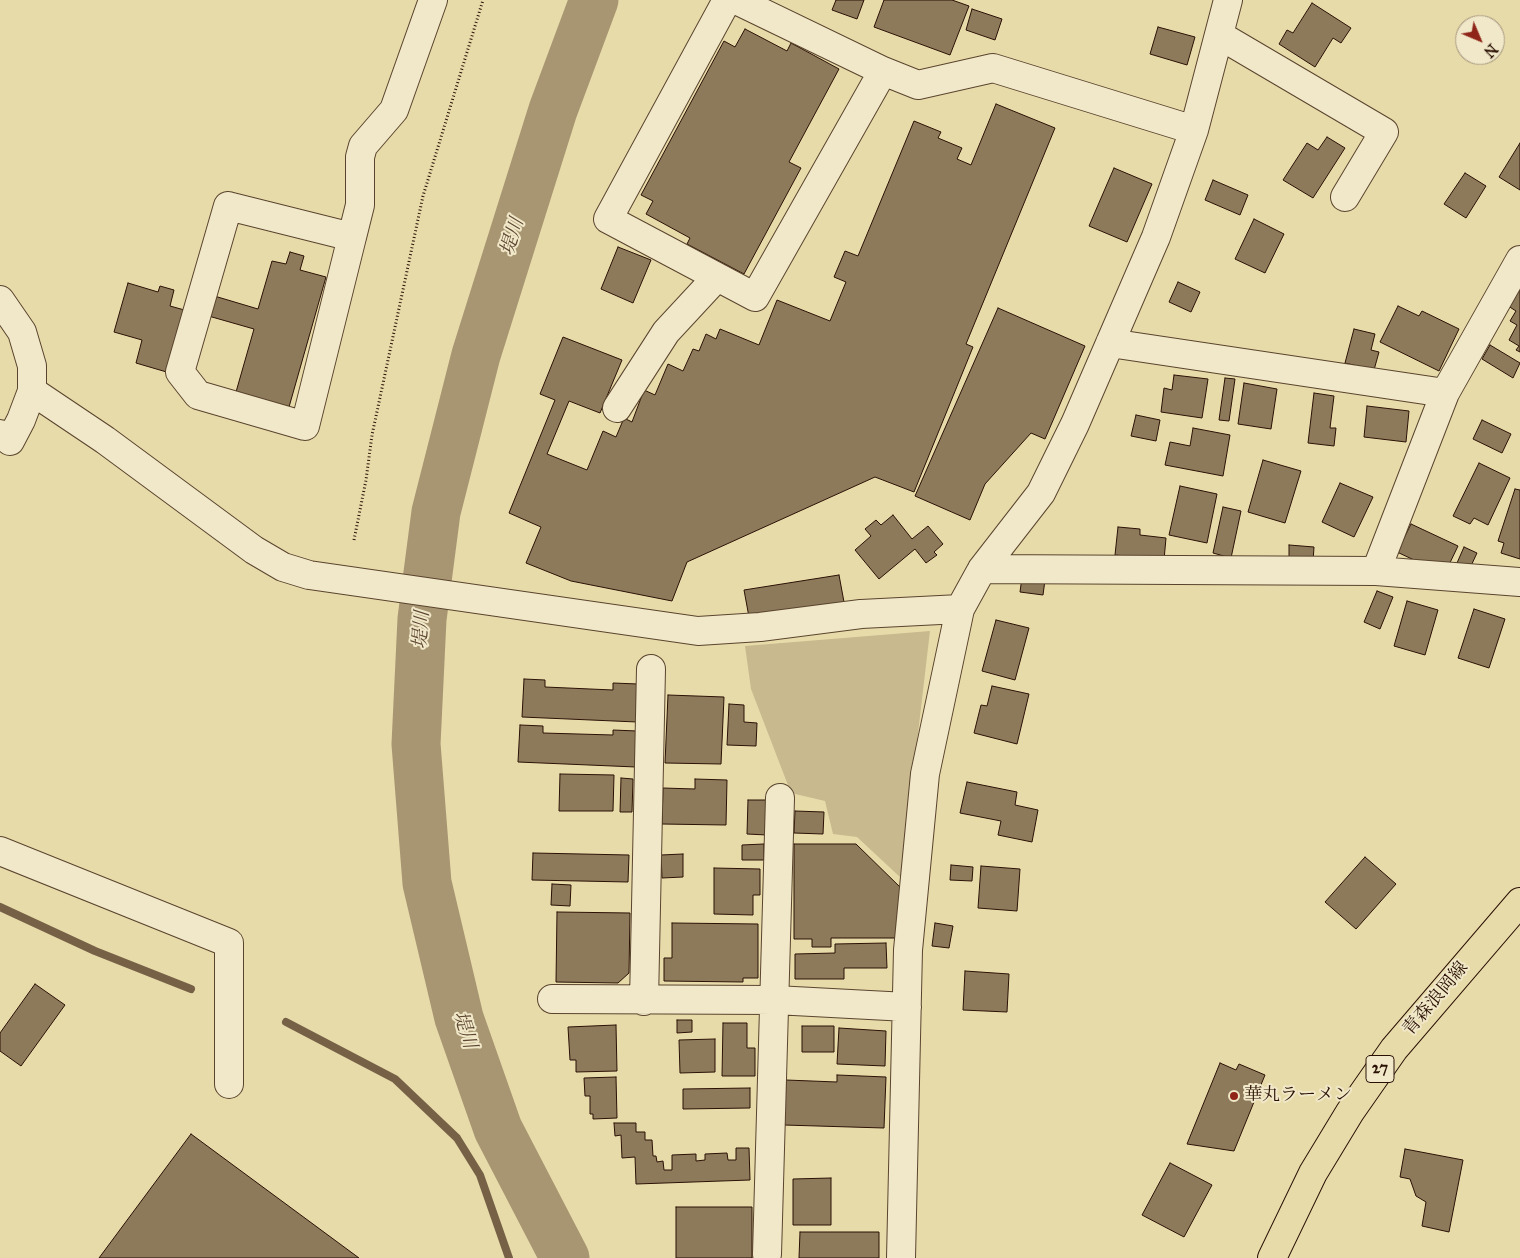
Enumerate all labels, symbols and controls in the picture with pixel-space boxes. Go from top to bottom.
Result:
north arrow [1455,15,1505,65]
text: N [1480,40,1500,60]
water label: 堤川 [497,215,529,259]
water label: 堤川 [409,610,435,650]
street label: 青森浪岡線 [1399,958,1473,1040]
water label: 堤川 [447,1008,481,1052]
road number: 27 [1366,1056,1394,1082]
place label: 華丸ラーメン [1244,1085,1352,1107]
marker: 華丸ラーメン [1228,1090,1240,1102]

